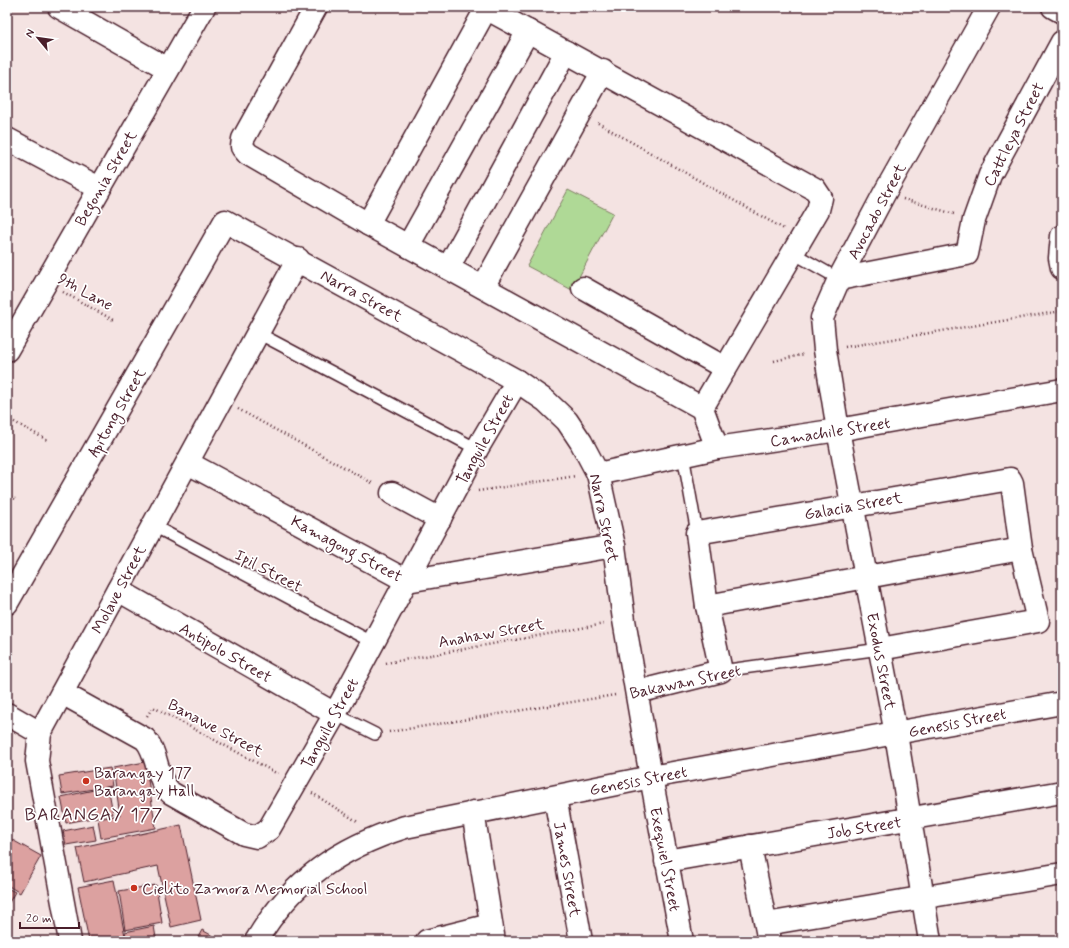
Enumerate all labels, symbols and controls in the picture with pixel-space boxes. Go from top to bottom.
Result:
north arrow [18,18,58,58]
text: N [22,27,38,40]
street label: Cattleya Street [979,79,1050,190]
street label: Begonia Street [70,127,143,231]
street label: Avocado Street [843,159,912,263]
street label: Narra Street [317,265,406,328]
street label: 9th Lane [54,269,117,316]
street label: Apitong Street [83,364,152,461]
street label: Tanguile Street [452,390,520,489]
street label: Camachile Street [769,413,892,452]
street label: Narra Street [584,472,623,565]
street label: Galacia Street [803,487,904,525]
street label: Kamagong Street [286,511,406,589]
street label: Molave Street [87,541,152,637]
street label: Ipil Street [231,545,306,598]
street label: Exodus Street [861,611,900,712]
street label: Anahaw Street [437,614,546,653]
street label: Antipolo Street [175,618,276,688]
street label: Bakawan Street [628,660,743,704]
street label: Tanguile Street [297,674,365,773]
street label: Banawe Street [164,694,267,763]
street label: Genesis Street [907,704,1008,743]
street label: Genesis Street [588,762,689,801]
place label: Barangay 177 Barangay Hall [94,763,194,802]
marker: Barangay 177 Barangay Hall [81,776,91,786]
district label: BARANGAY 177 [25,803,163,827]
street label: Exequiel Street [644,805,685,913]
street label: Job Street [825,812,904,845]
street label: James Street [548,820,585,919]
place label: Cielito Zamora Memorial School [142,879,367,900]
marker: Cielito Zamora Memorial School [129,883,139,893]
scale bar [20,904,79,930]
text: 20 m [26,911,52,927]

